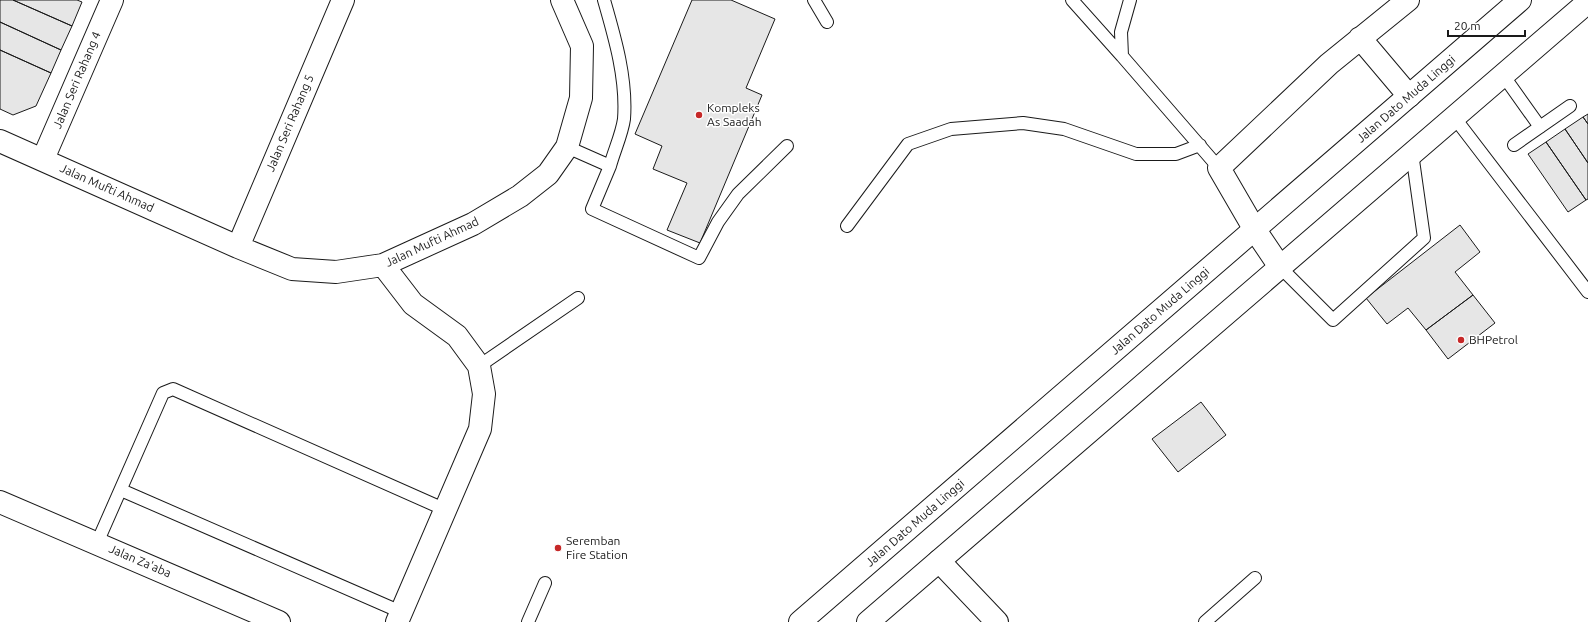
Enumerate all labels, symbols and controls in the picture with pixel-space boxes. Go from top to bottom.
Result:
scale bar [1448,12,1525,38]
text: 20 m [1454,19,1481,32]
street label: Jalan Seri Rahang 4 [50,29,103,130]
street label: Jalan Dato Muda Linggi [1354,52,1458,145]
street label: Jalan Seri Rahang 5 [263,72,316,173]
place label: Kompleks As Saadah [707,101,762,128]
marker: Kompleks As Saadah [694,110,704,120]
street label: Jalan Mufti Ahmad [58,161,156,214]
street label: Jalan Mufti Ahmad [383,214,481,269]
street label: Jalan Dato Muda Linggi [1108,264,1212,357]
place label: BHPetrol [1469,333,1518,346]
marker: BHPetrol [1456,335,1466,345]
street label: Jalan Dato Muda Linggi [863,476,967,569]
place label: Seremban Fire Station [566,534,628,561]
street label: Jalan Za'aba [107,542,173,579]
marker: Seremban Fire Station [553,543,563,553]

